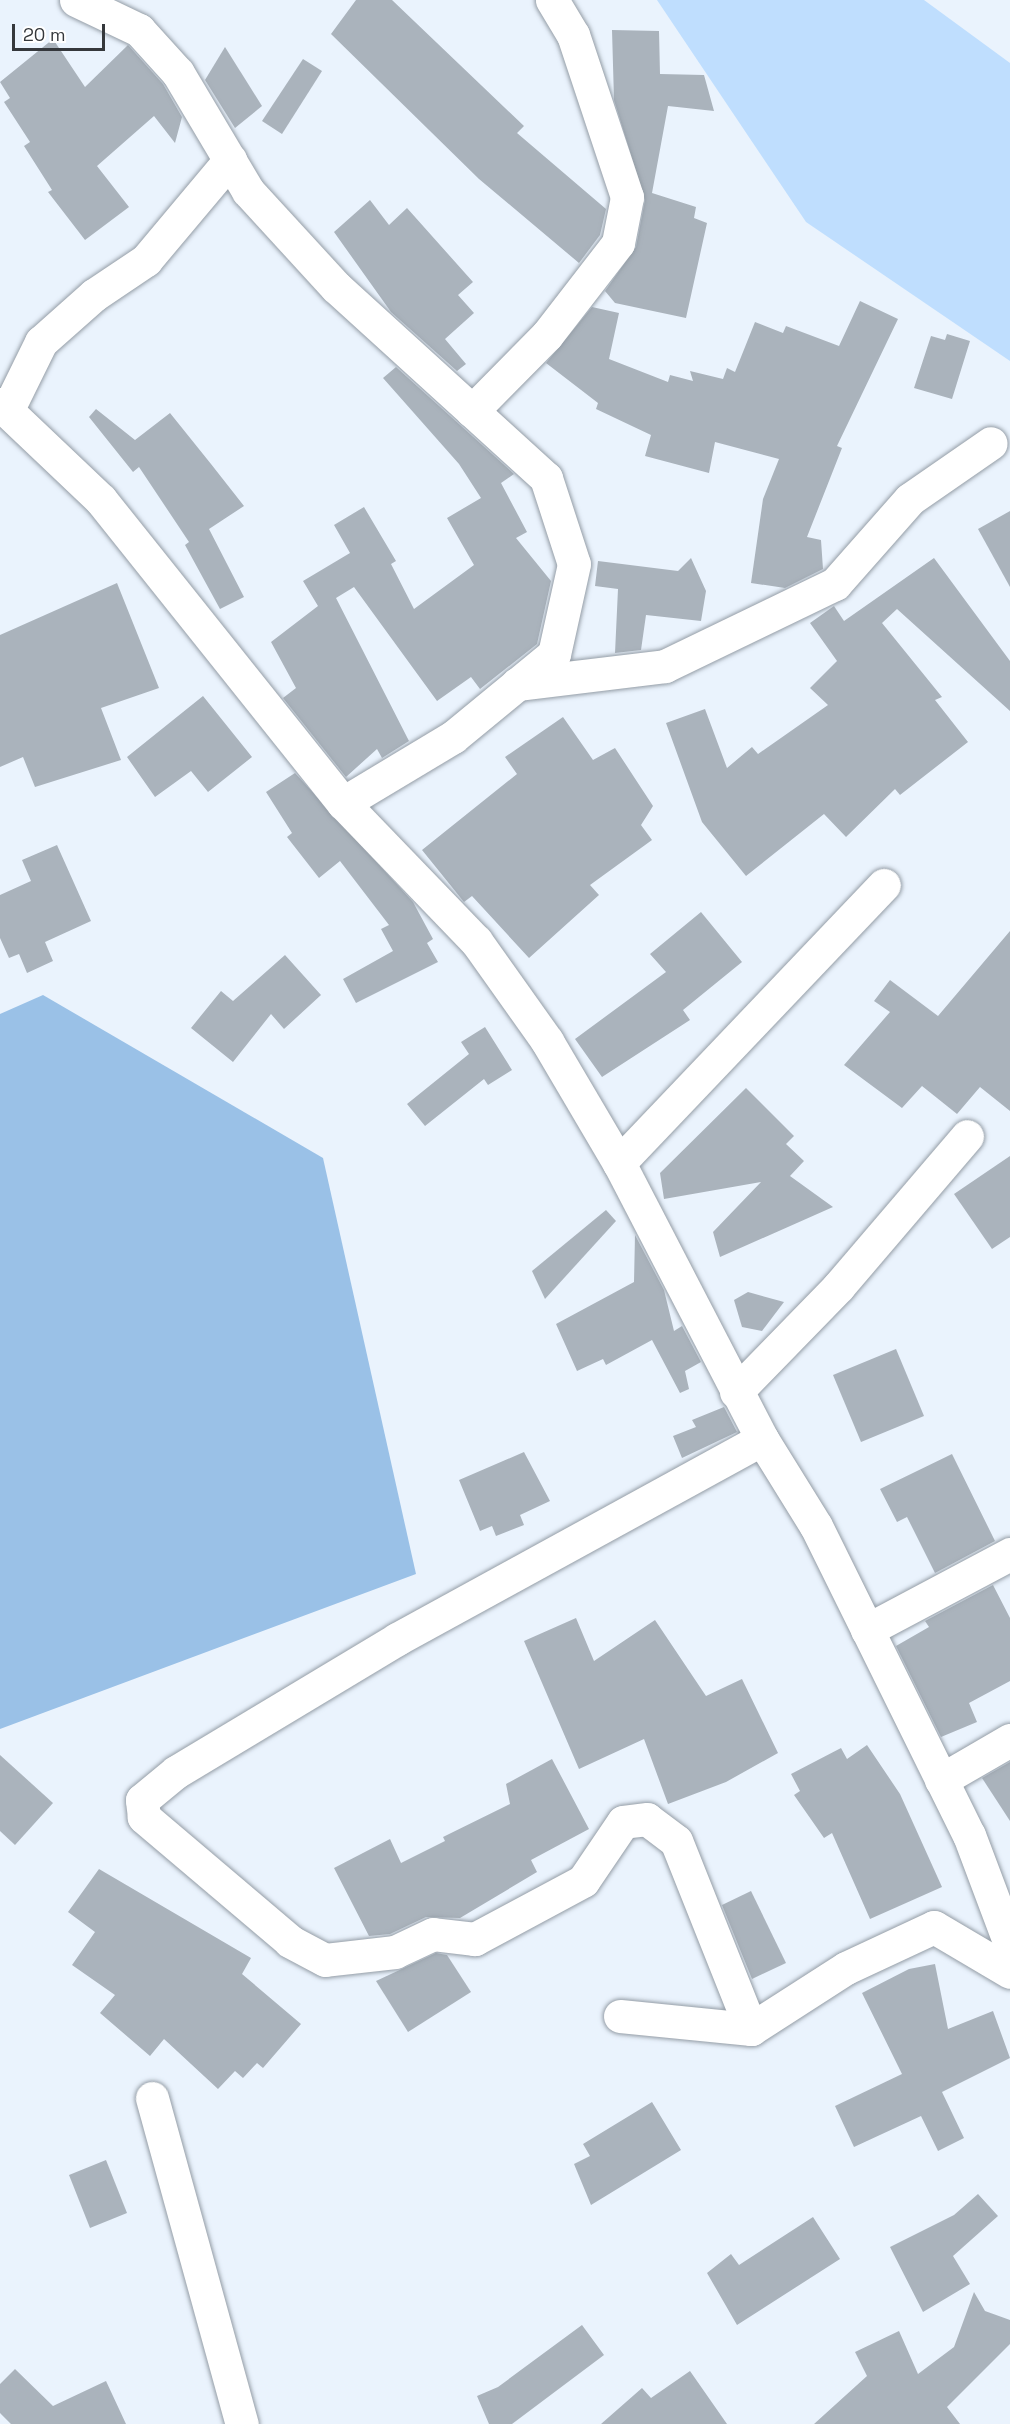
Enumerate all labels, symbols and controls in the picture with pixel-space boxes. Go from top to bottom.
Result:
scale bar [15,12,108,50]
text: 20 m [23,23,66,46]

